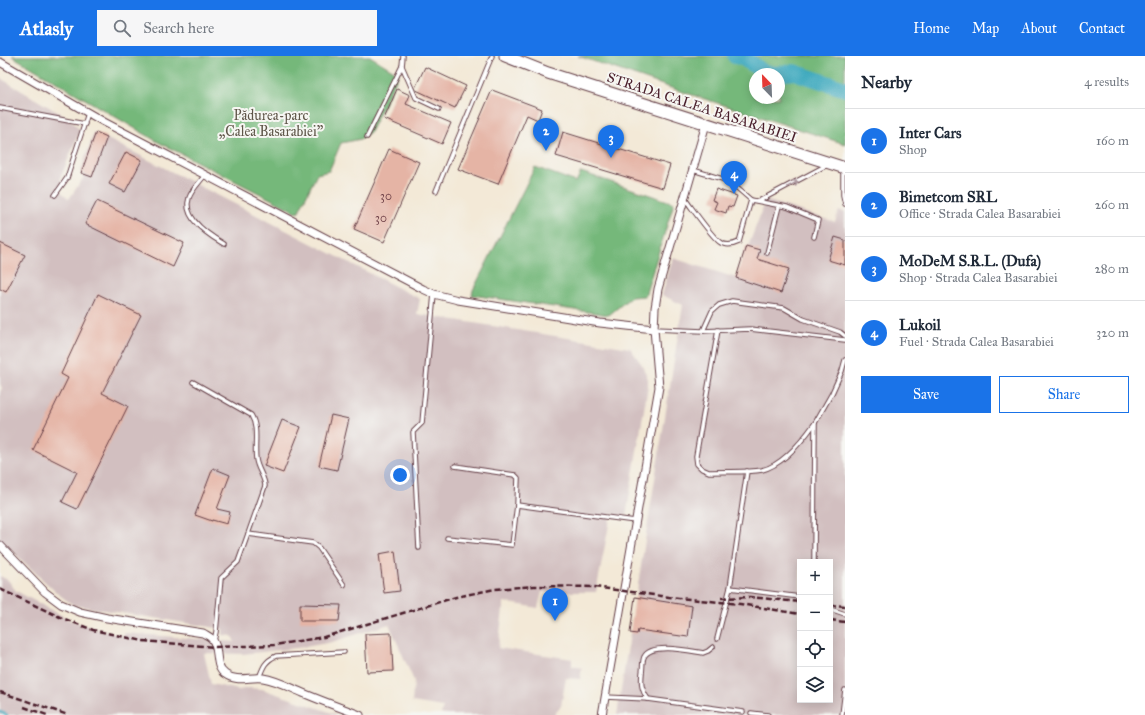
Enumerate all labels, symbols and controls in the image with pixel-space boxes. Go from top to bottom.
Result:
search box [97,10,377,46]
text: Atlasly [20,17,73,40]
icon: search [111,17,133,39]
text: Search here [143,19,214,37]
text: Home [913,20,950,37]
text: Map [972,20,999,37]
text: About [1021,20,1057,37]
text: Contact [1079,20,1125,37]
north arrow [749,68,785,104]
street label: STRADA CALEA BASARABIEI [605,69,799,146]
text: Nearby [861,72,912,93]
text: 4 results [1084,74,1129,90]
park label: Pădurea-parc „Calea Basarabiei” [219,107,324,140]
pin: 2 [533,118,559,151]
text: Inter Cars [899,124,962,142]
pin: 3 [598,125,624,158]
text: 1 [871,133,877,149]
text: 160 m [1096,133,1129,149]
text: Shop [899,142,927,158]
pin: 4 [721,161,747,194]
one-way arrow [787,179,799,187]
text: Bimetcom SRL [899,188,997,206]
house number: 30 [380,189,392,203]
text: 2 [871,197,877,213]
text: 260 m [1095,197,1129,213]
text: Office · Strada Calea Basarabiei [899,206,1061,222]
house number: 30 [375,211,387,225]
text: MoDeM S.R.L. (Dufa) [899,252,1041,270]
text: 3 [871,261,877,277]
text: 280 m [1094,261,1129,277]
text: Shop · Strada Calea Basarabiei [899,270,1058,286]
text: Lukoil [899,316,941,334]
text: 4 [870,325,878,341]
text: 320 m [1096,325,1129,341]
text: Fuel · Strada Calea Basarabiei [899,334,1054,350]
button: Save [861,376,991,413]
button: Share [999,376,1129,413]
your location [390,465,410,485]
map controls [797,559,833,703]
button: + [797,559,833,595]
pin: 1 [542,588,568,621]
button: − [797,595,833,631]
button: locate [797,631,833,667]
button: layers [797,667,833,703]

